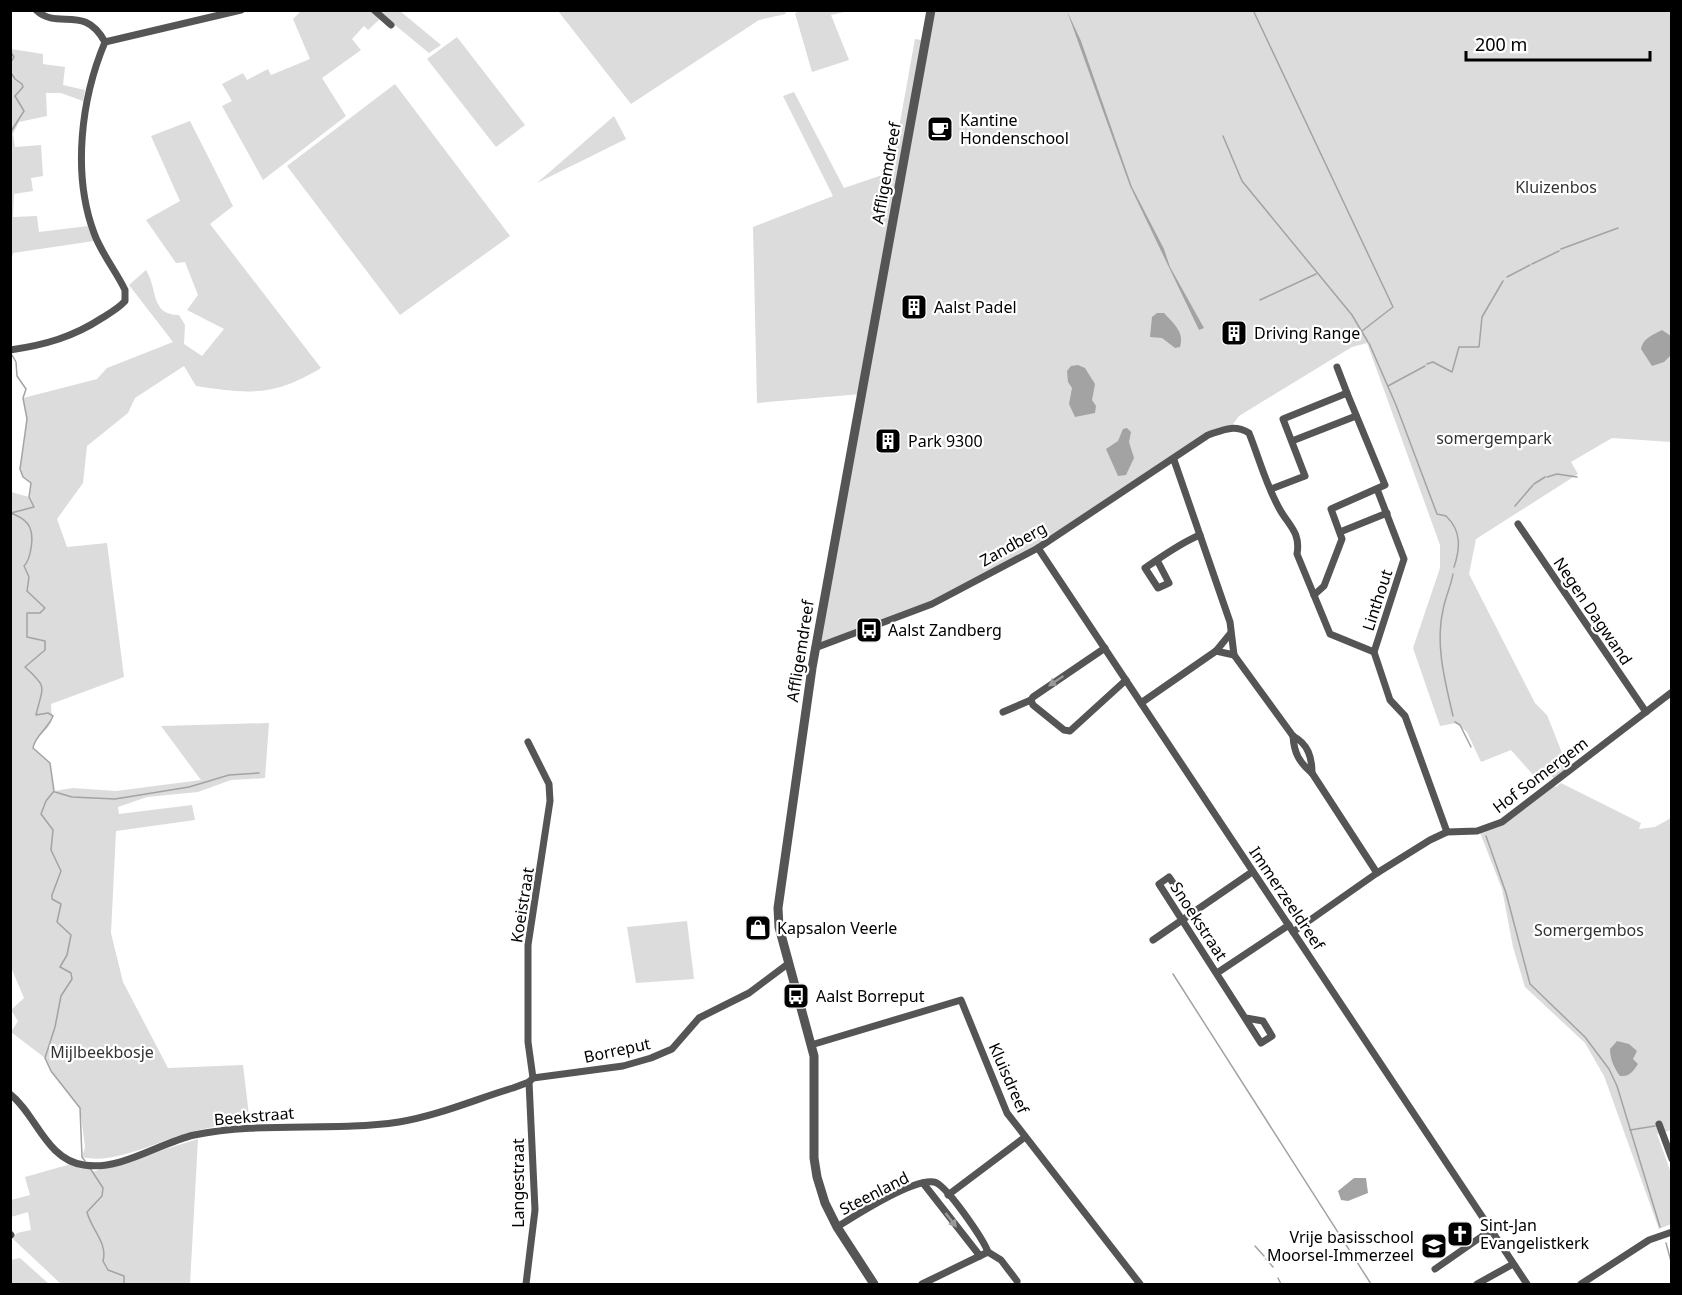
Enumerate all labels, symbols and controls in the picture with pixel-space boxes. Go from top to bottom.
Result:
scale bar [1466,24,1650,62]
text: 200 m [1475,32,1527,56]
place label: Kantine Hondenschool [960,109,1069,149]
cafe icon: Kantine Hondenschool [925,114,955,144]
street label: Affligemdreef [866,119,906,226]
park label: Kluizenbos [1515,176,1597,198]
building icon: Aalst Padel [899,292,929,322]
place label: Aalst Padel [934,296,1017,318]
building icon: Driving Range [1219,318,1249,348]
place label: Driving Range [1254,322,1360,344]
building icon: Park 9300 [873,426,903,456]
park label: somergempark [1436,427,1552,449]
place label: Park 9300 [908,430,983,452]
street label: Zandberg [976,517,1050,571]
street label: Negen Dagwand [1549,553,1637,669]
street label: Linthout [1357,566,1397,634]
street label: Affligemdreef [781,597,819,704]
bus stop icon: Aalst Zandberg [854,615,884,645]
place label: Aalst Zandberg [888,619,1002,641]
one-way arrow [1048,675,1064,686]
street label: Hof Somergem [1488,732,1592,818]
street label: Immerzeeldreef [1244,842,1331,955]
street label: Koeistraat [505,865,539,944]
street label: Snoekstraat [1165,878,1233,965]
shop icon: Kapsalon Veerle [743,913,773,943]
place label: Kapsalon Veerle [777,917,897,939]
park label: Somergembos [1534,919,1644,941]
bus stop icon: Aalst Borreput [781,981,811,1011]
place label: Aalst Borreput [816,985,925,1007]
street label: Borreput [582,1032,653,1068]
street label: Kluisdreef [984,1039,1035,1118]
park label: Mijlbeekbosje [50,1041,154,1063]
street label: Beekstraat [213,1102,295,1130]
street label: Langestraat [507,1138,529,1228]
street label: Steenland [835,1166,913,1220]
one-way arrow [944,1213,956,1228]
place label: Sint-Jan Evangelistkerk [1480,1214,1590,1254]
church icon: Sint-Jan Evangelistkerk [1445,1219,1475,1249]
place label: Vrije basisschool Moorsel-Immerzeel [1267,1226,1414,1266]
school or university icon: Vrije basisschool Moorsel-Immerzeel [1419,1231,1449,1261]

